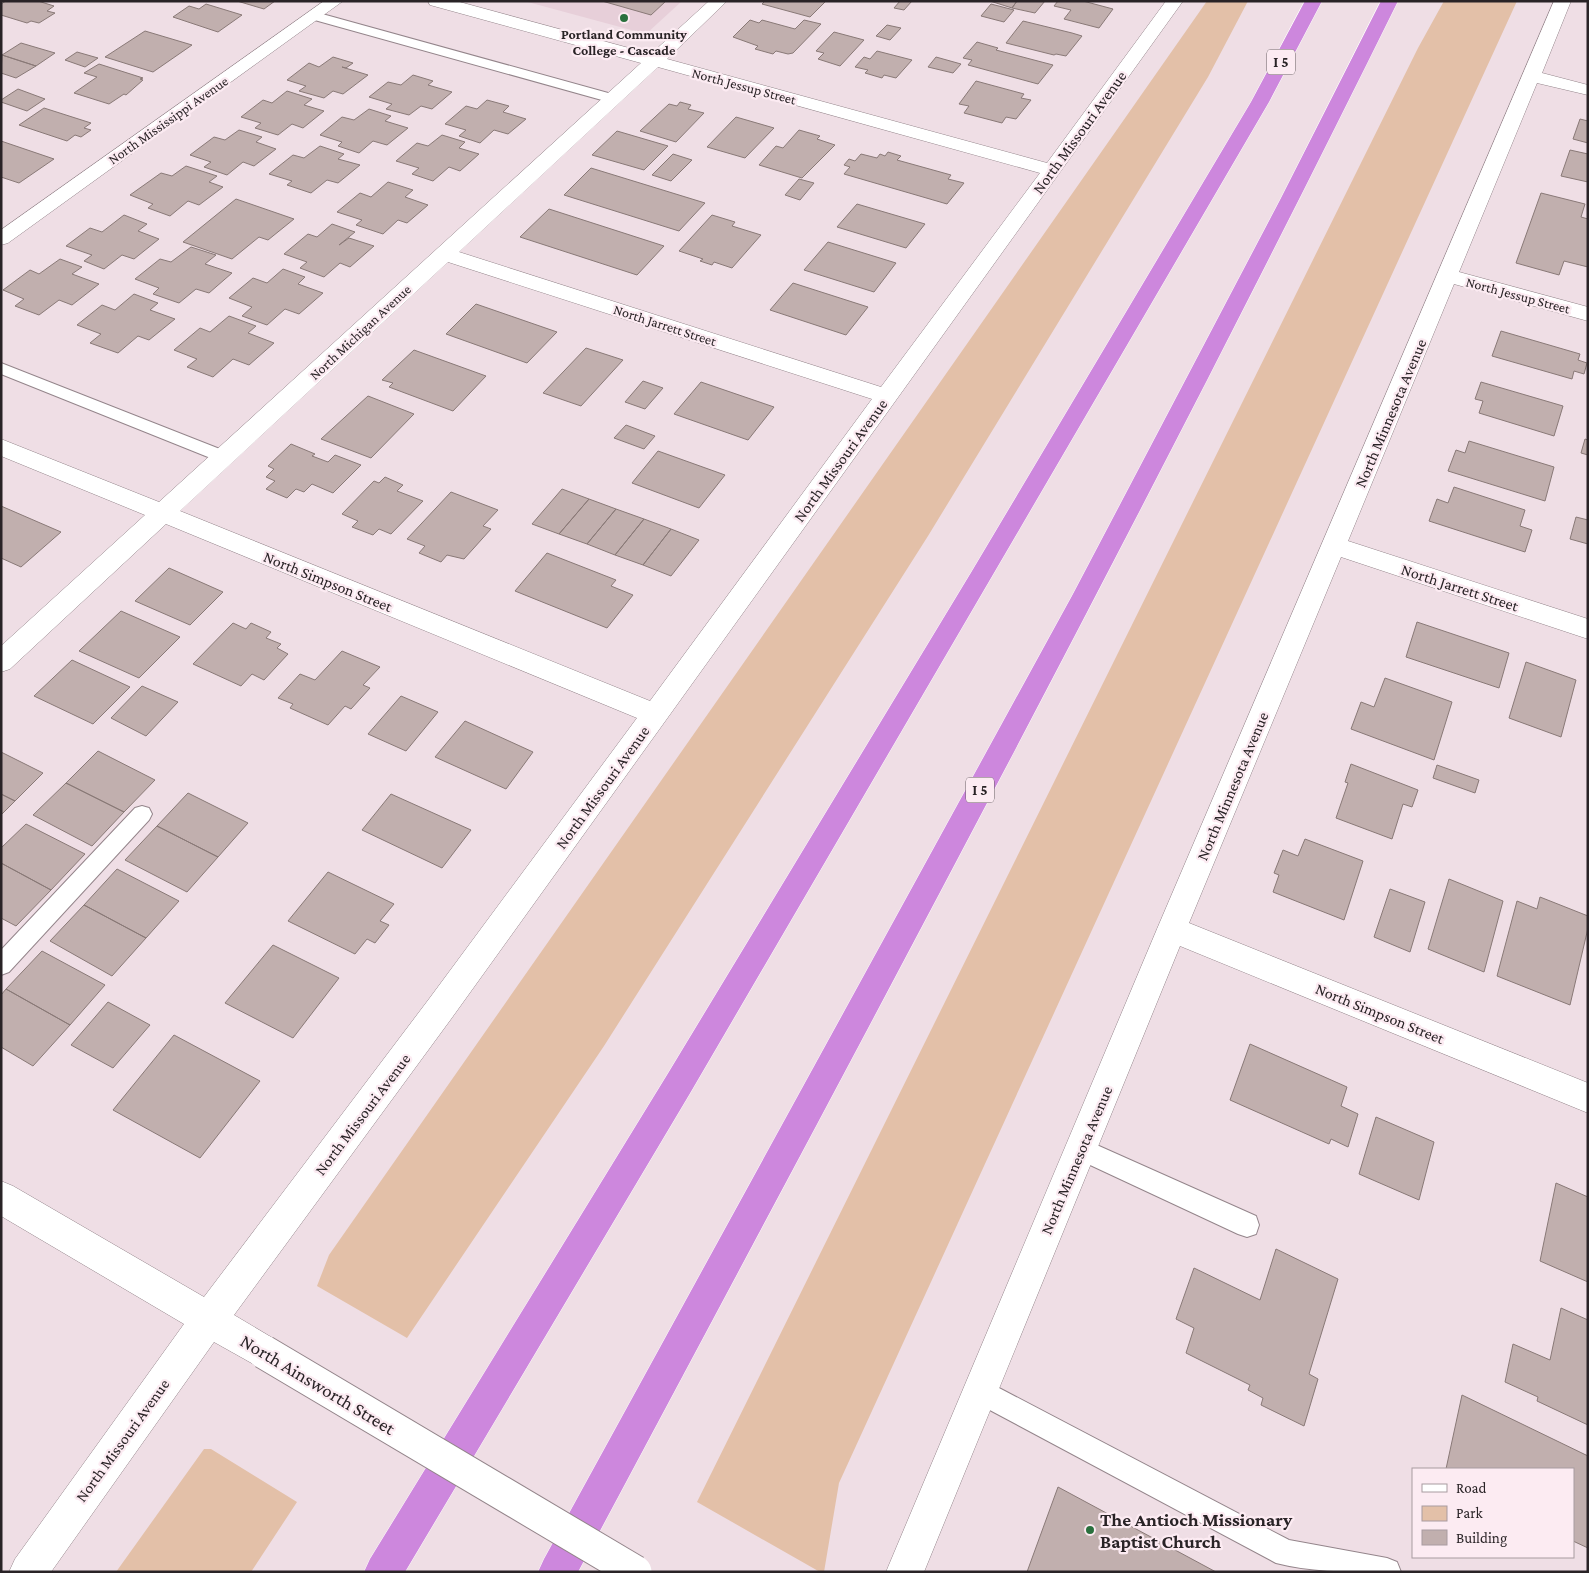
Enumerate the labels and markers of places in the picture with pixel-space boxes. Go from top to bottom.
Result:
marker: Portland Community College - Cascade [618,12,630,24]
place label: Portland Community College - Cascade [561,26,687,58]
place label: The Antioch Missionary Baptist Church [1100,1509,1293,1552]
marker: The Antioch Missionary Baptist Church [1084,1524,1096,1536]

